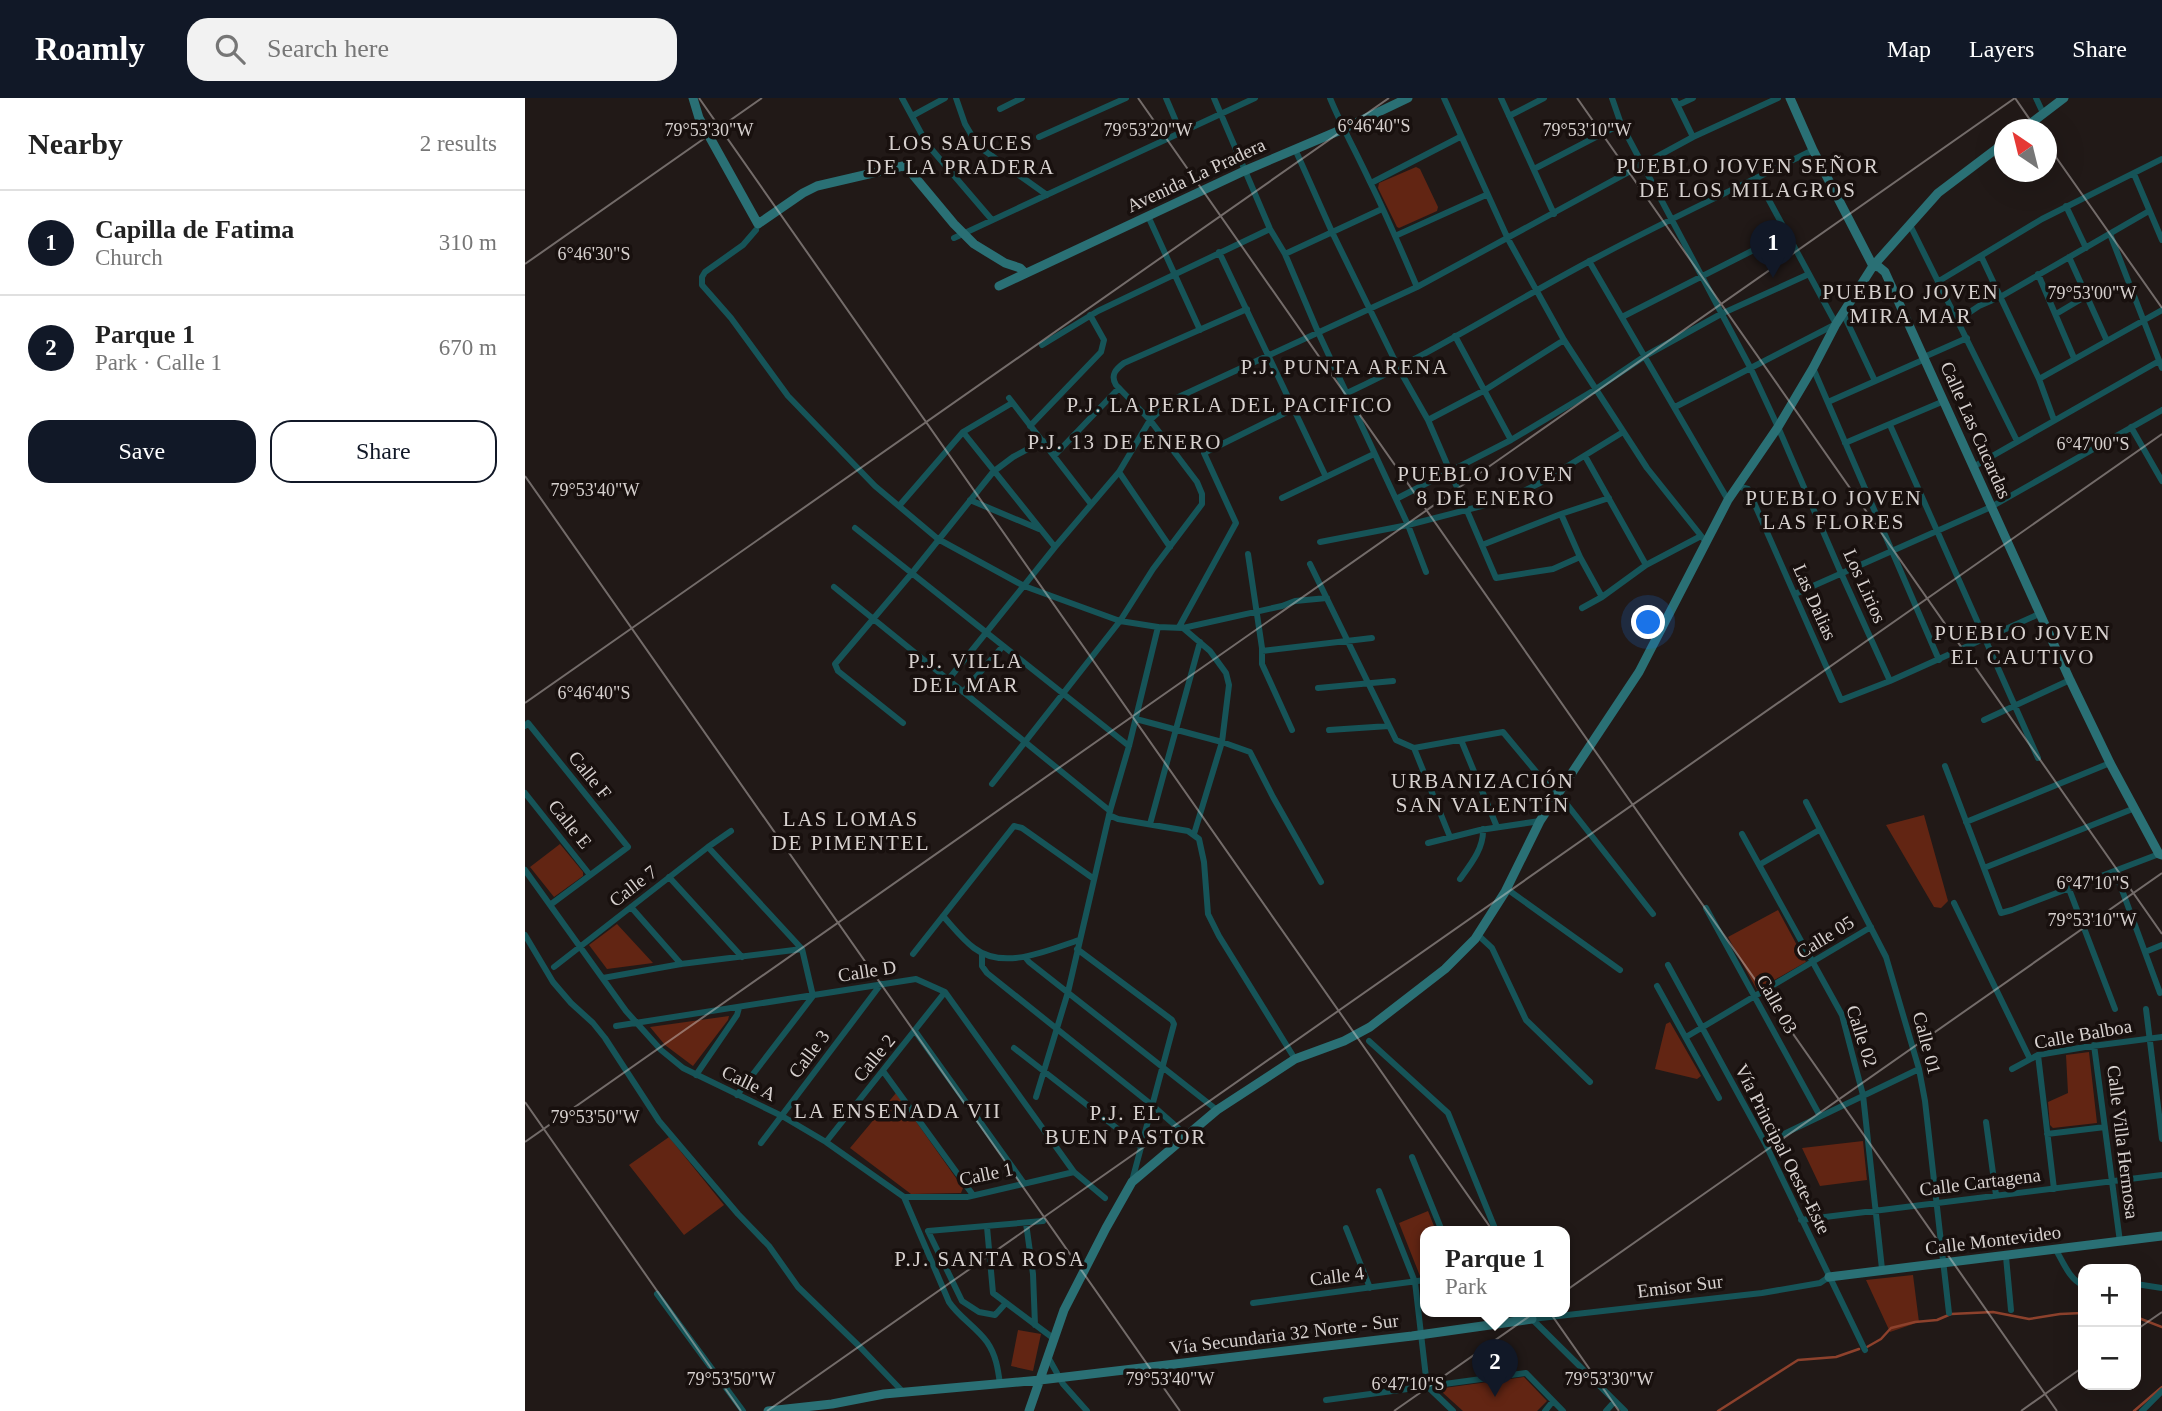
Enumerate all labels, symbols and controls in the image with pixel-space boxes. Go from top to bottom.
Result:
search box [187,18,677,81]
icon: search [211,30,249,68]
text: Roamly [35,31,145,67]
text: Search here [267,34,389,63]
text: Map [1887,36,1931,62]
text: Layers [1969,36,2034,62]
text: Share [2072,36,2127,62]
text: 6°46'40"S [1338,116,1410,136]
north arrow [1994,119,2057,182]
text: 79°53'30"W [665,120,753,140]
text: 79°53'20"W [1104,120,1192,140]
text: 79°53'10"W [1543,120,1631,140]
text: Nearby [28,127,123,160]
text: 2 results [420,131,497,156]
district label: LOS SAUCES DE LA PRADERA [866,131,1056,179]
street label: Avenida La Pradera [1123,133,1269,216]
district label: PUEBLO JOVEN SEÑOR DE LOS MILAGROS [1616,154,1880,202]
text: Capilla de Fatima [95,215,294,244]
pin: 1 [1750,220,1796,278]
text: 1 [45,230,57,255]
text: 310 m [439,230,497,255]
text: 6°46'30"S [558,244,630,264]
text: Church [95,245,163,270]
district label: PUEBLO JOVEN MIRA MAR [1822,280,2000,328]
text: 79°53'00"W [2048,283,2136,303]
text: Parque 1 [95,320,195,349]
text: 2 [45,335,57,360]
text: 670 m [439,335,497,360]
text: Park · Calle 1 [95,350,222,375]
district label: P.J. PUNTA ARENA [1241,355,1449,379]
street label: Calle Las Cucardas [1936,358,2016,502]
district label: P.J. LA PERLA DEL PACIFICO [1066,393,1394,417]
button: Save [28,420,256,483]
button: Share [270,420,497,483]
district label: P.J. 13 DE ENERO [1028,430,1222,454]
text: 6°47'00"S [2057,434,2129,454]
district label: PUEBLO JOVEN 8 DE ENERO [1397,462,1575,510]
text: 79°53'40"W [551,480,639,500]
district label: PUEBLO JOVEN LAS FLORES [1745,486,1923,534]
street label: Los Lirios [1839,546,1891,626]
street label: Las Dalias [1789,561,1841,643]
your location [1631,605,1665,639]
district label: PUEBLO JOVEN EL CAUTIVO [1934,621,2112,669]
district label: P.J. VILLA DEL MAR [908,649,1024,697]
text: 6°46'40"S [558,683,630,703]
street label: Calle F [564,747,616,803]
district label: URBANIZACIÓN SAN VALENTÍN [1391,769,1575,817]
street label: Calle E [544,795,596,853]
district label: LAS LOMAS DE PIMENTEL [771,807,931,855]
street label: Calle 7 [605,861,661,911]
text: 6°47'10"S [2057,873,2129,893]
text: 79°53'10"W [2048,910,2136,930]
street label: Calle 05 [1792,911,1858,963]
street label: Calle D [836,956,898,986]
street label: Calle 03 [1752,971,1802,1037]
street label: Calle 02 [1842,1002,1882,1070]
street label: Calle 01 [1909,1009,1945,1077]
street label: Calle Balboa [2033,1015,2134,1053]
street label: Calle 3 [784,1026,834,1082]
street label: Calle 2 [849,1030,899,1086]
street label: Calle A [719,1061,780,1105]
street label: Vía Principal Oeste-Este [1731,1061,1835,1237]
street label: Calle Villa Hermosa [2103,1064,2143,1221]
district label: LA ENSENADA VII [794,1099,1002,1123]
district label: P.J. EL BUEN PASTOR [1045,1101,1207,1149]
text: 79°53'50"W [551,1107,639,1127]
street label: Calle 1 [957,1158,1015,1190]
street label: Calle Cartagena [1918,1164,2042,1200]
street label: Calle Montevideo [1924,1221,2062,1259]
popup [1420,1226,1570,1317]
text: Parque 1 [1445,1244,1545,1273]
district label: P.J. SANTA ROSA [894,1247,1086,1271]
street label: Calle 4 [1309,1262,1366,1290]
map controls [2078,1264,2141,1390]
button: + [2078,1264,2141,1327]
street label: Emisor Sur [1636,1270,1725,1302]
text: Park [1445,1274,1487,1299]
street label: Vía Secundaria 32 Norte - Sur [1168,1309,1400,1358]
button: − [2078,1327,2141,1390]
pin: 2 [1472,1339,1518,1397]
text: 79°53'50"W [687,1369,775,1389]
text: 79°53'40"W [1126,1369,1214,1389]
text: 79°53'30"W [1565,1369,1653,1389]
text: 6°47'10"S [1372,1374,1444,1394]

